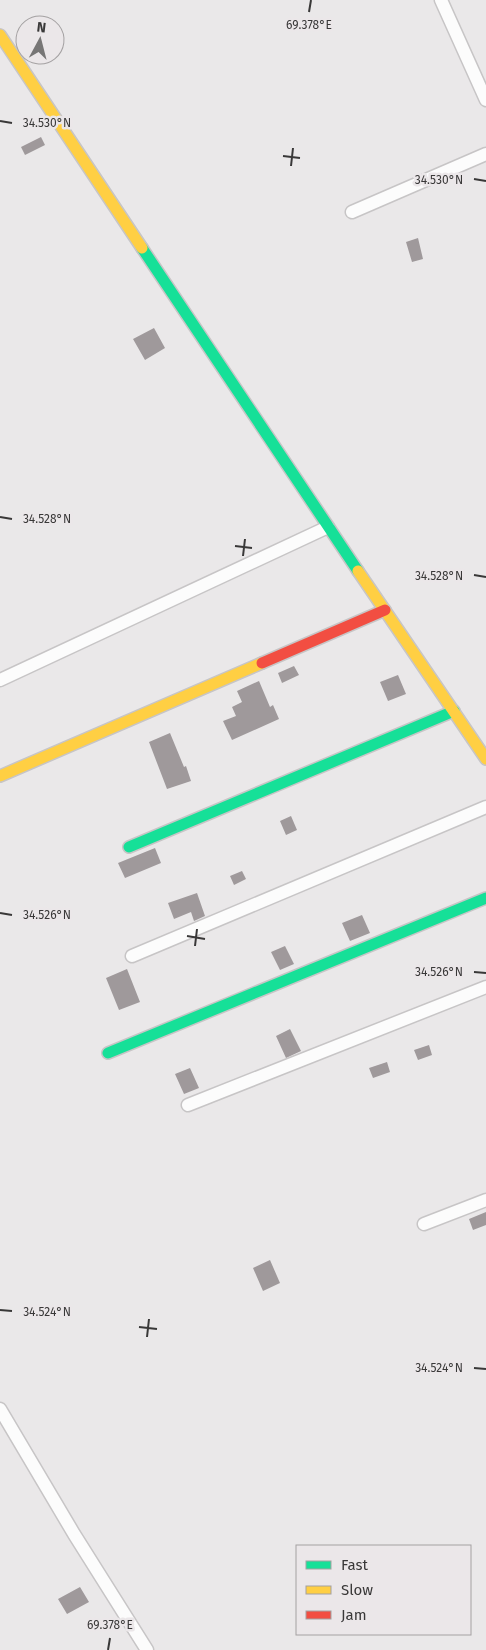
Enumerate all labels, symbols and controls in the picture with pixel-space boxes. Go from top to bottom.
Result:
north arrow [15,15,65,65]
text: 69.378°E [286,18,332,32]
text: N [36,19,47,37]
text: 34.530°N [23,116,71,130]
text: 34.530°N [415,173,463,187]
text: 34.528°N [23,512,71,526]
text: 34.528°N [415,569,463,583]
text: 34.526°N [23,908,71,922]
text: 34.526°N [415,965,463,979]
text: 34.524°N [23,1305,71,1319]
text: 34.524°N [415,1361,463,1375]
legend [296,1545,471,1635]
text: Fast [341,1556,368,1574]
text: Slow [341,1581,373,1599]
text: Jam [341,1606,367,1624]
text: 69.378°E [87,1618,133,1632]

